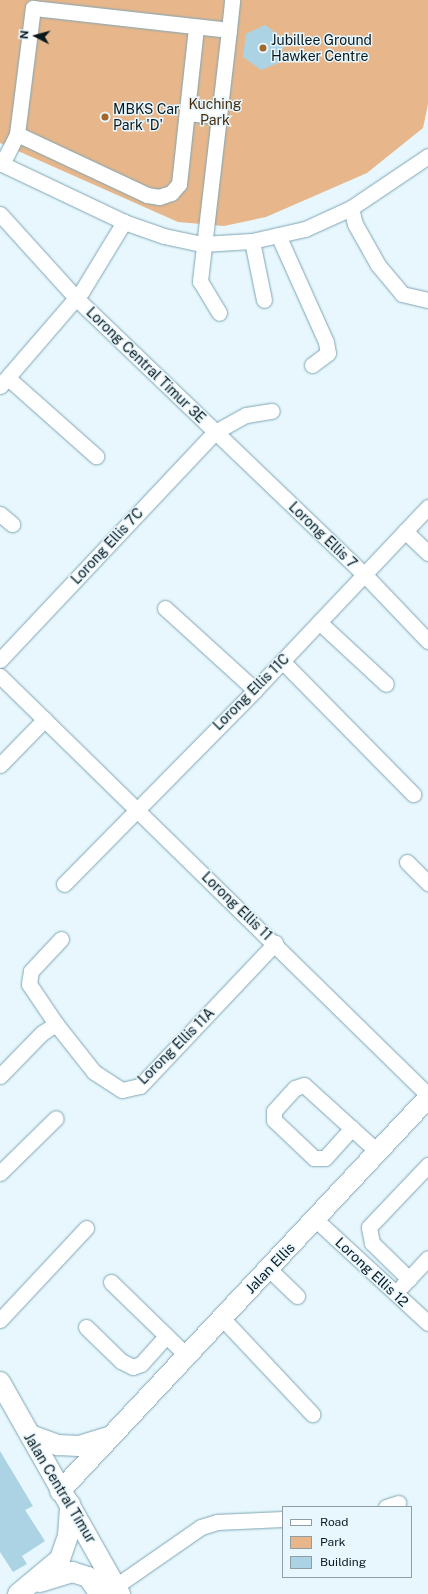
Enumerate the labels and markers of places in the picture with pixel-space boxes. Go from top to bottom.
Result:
place label: Jubillee Ground Hawker Centre [271,32,372,64]
marker: Jubillee Ground Hawker Centre [258,43,268,53]
place label: MBKS Car Park 'D' [113,101,180,134]
marker: MBKS Car Park 'D' [100,112,110,122]

